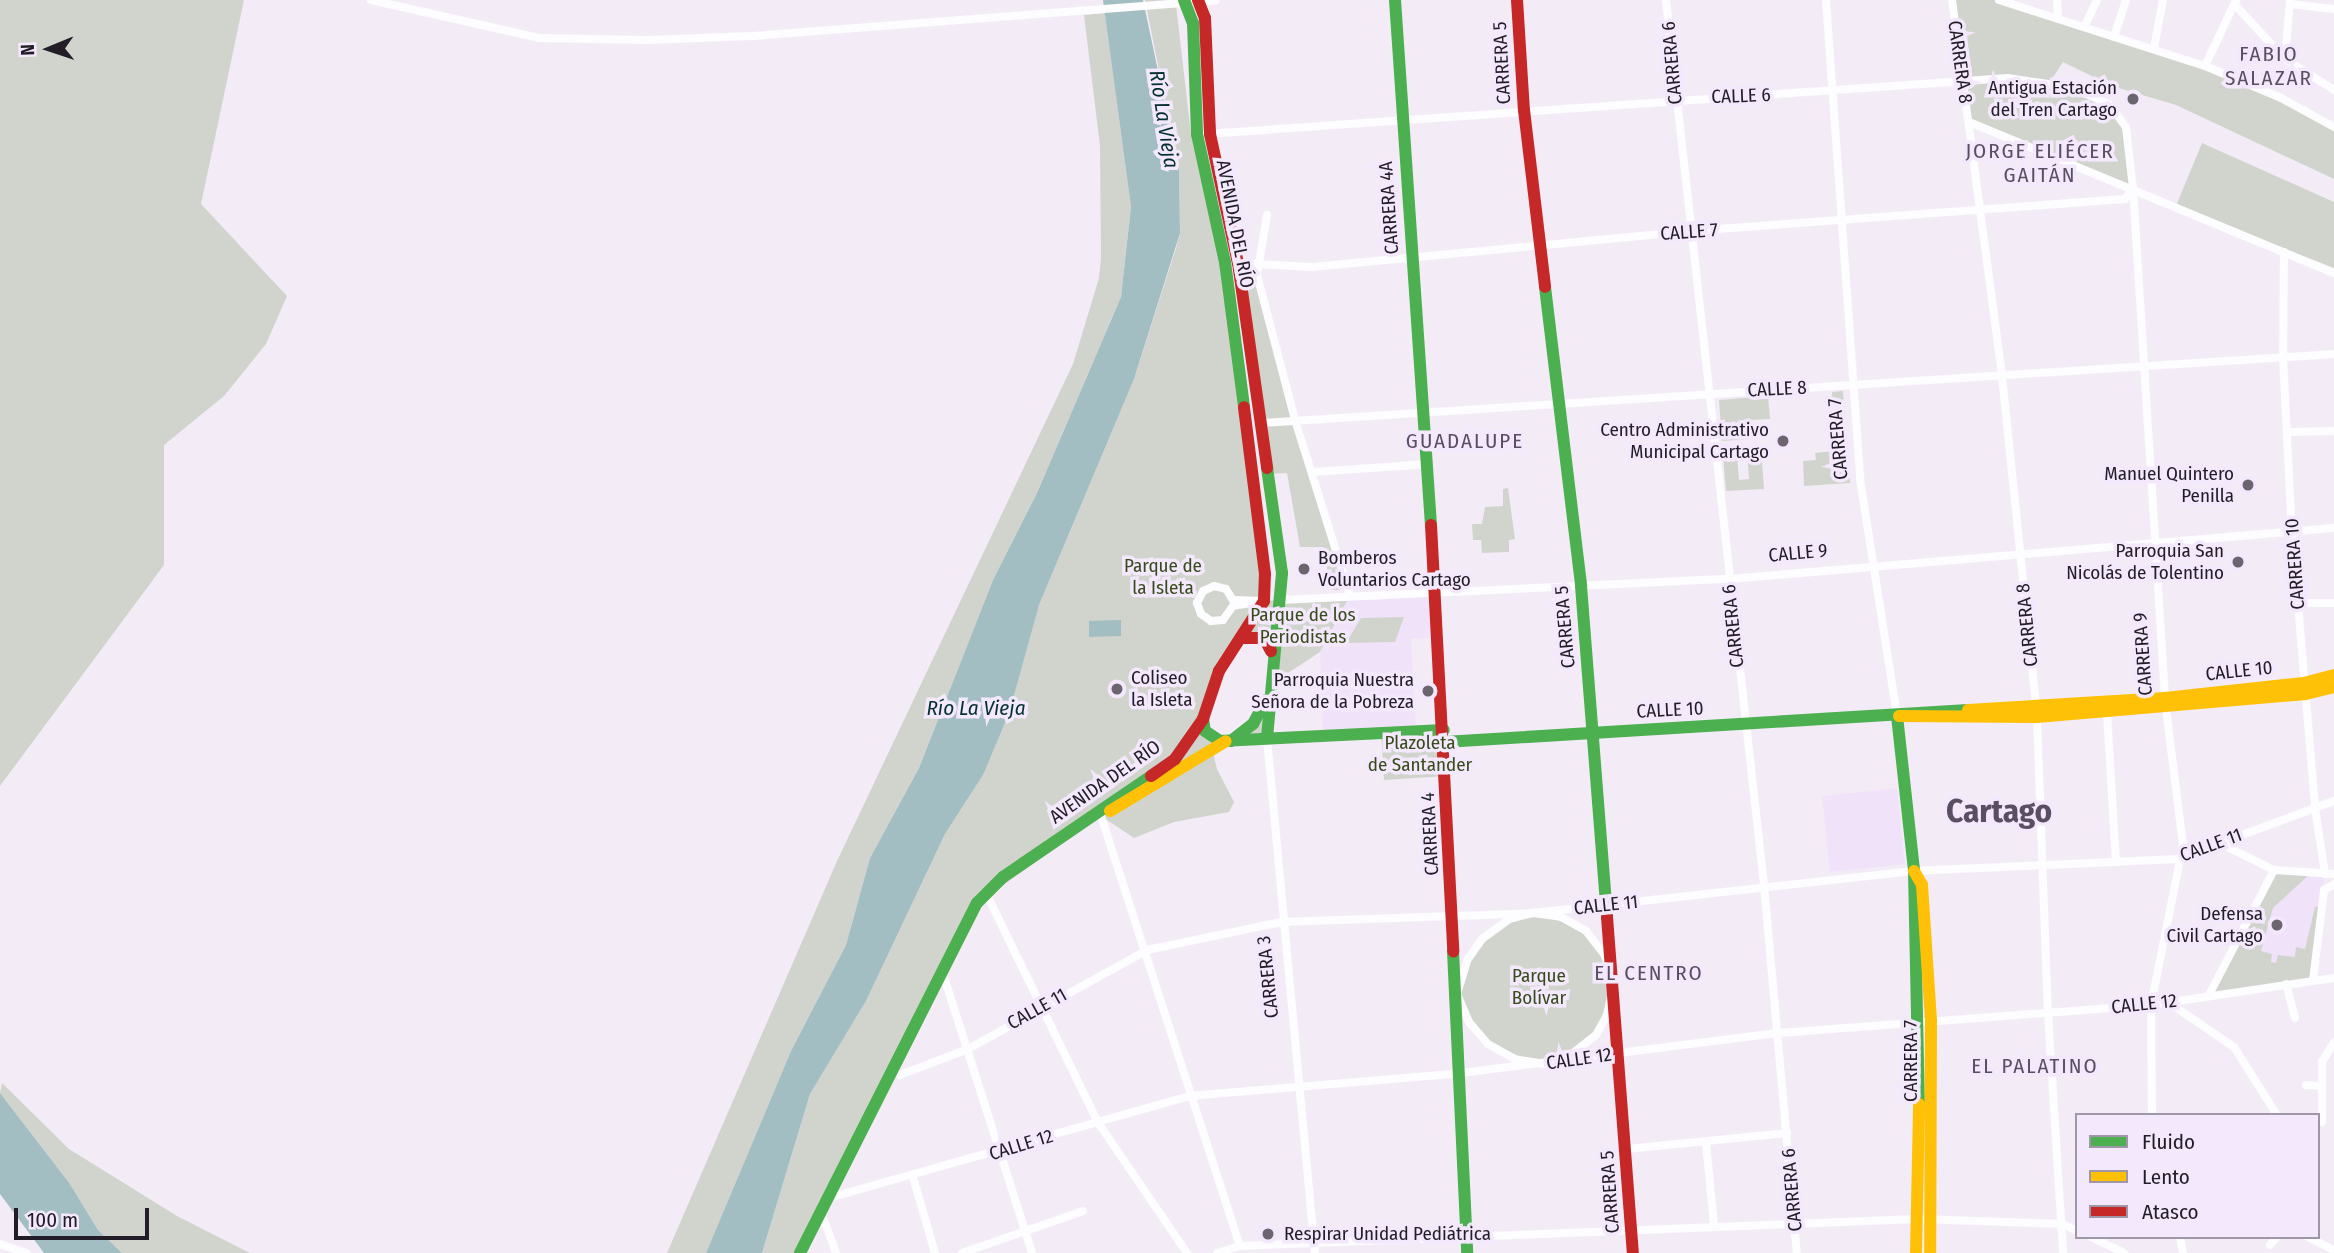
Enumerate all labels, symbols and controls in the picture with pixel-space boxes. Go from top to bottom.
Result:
north arrow [14,14,84,84]
street label: CARRERA 8 [1943,19,1977,105]
street label: CARRERA 6 [1657,20,1687,106]
street label: CARRERA 5 [1488,21,1516,105]
district label: FABIO SALAZAR [2226,41,2312,91]
text: N [16,44,39,56]
water label: Río La Vieja [1144,68,1184,170]
place label: Antigua Estación del Tren Cartago [1988,77,2117,121]
street label: CALLE 6 [1711,84,1771,108]
marker: Antigua Estación del Tren Cartago [2123,89,2143,109]
district label: JORGE ELIÉCER GAITÁN [1967,138,2113,188]
street label: AVENIDA DEL RÍO [1211,158,1259,290]
street label: CARRERA 4A [1374,161,1404,255]
street label: CALLE 7 [1659,219,1719,245]
street label: CALLE 8 [1747,376,1807,402]
street label: CARRERA 7 [1823,397,1853,481]
place label: Centro Administrativo Municipal Cartago [1600,419,1769,463]
district label: GUADALUPE [1407,428,1523,454]
marker: Centro Administrativo Municipal Cartago [1775,433,1791,449]
place label: Manuel Quintero Penilla [2104,463,2234,507]
marker: Manuel Quintero Penilla [2240,477,2256,493]
street label: CARRERA 10 [2280,518,2310,610]
street label: CALLE 9 [1768,539,1828,567]
place label: Parroquia San Nicolás de Tolentino [2066,540,2224,584]
place label: Bomberos Voluntarios Cartago [1318,547,1471,591]
marker: Parroquia San Nicolás de Tolentino [2230,554,2246,570]
park label: Parque de la Isleta [1124,555,1202,599]
marker: Bomberos Voluntarios Cartago [1296,561,1312,577]
street label: CARRERA 8 [2011,582,2043,668]
street label: CARRERA 6 [1717,583,1749,669]
street label: CARRERA 5 [1550,585,1580,669]
park label: Parque de los Periodistas [1250,604,1356,648]
street label: CARRERA 9 [2129,612,2157,696]
street label: CALLE 10 [2204,656,2274,686]
place label: Coliseo la Isleta [1131,667,1192,711]
place label: Parroquia Nuestra Señora de la Pobreza [1251,669,1414,713]
marker: Coliseo la Isleta [1109,681,1125,697]
marker: Parroquia Nuestra Señora de la Pobreza [1420,683,1436,699]
water label: Río La Vieja [926,695,1026,721]
street label: CALLE 10 [1636,697,1704,723]
park label: Plazoleta de Santander [1368,732,1472,776]
street label: AVENIDA DEL RÍO [1045,735,1165,829]
street label: CARRERA 4 [1416,792,1444,876]
district label: Cartago [1946,792,2052,832]
street label: CALLE 11 [2177,823,2245,867]
street label: CALLE 11 [1573,890,1639,920]
place label: Defensa Civil Cartago [2167,903,2263,947]
marker: Defensa Civil Cartago [2269,917,2285,933]
street label: CARRERA 3 [1252,935,1284,1019]
district label: EL CENTRO [1595,960,1703,986]
park label: Parque Bolívar [1512,965,1566,1009]
street label: CALLE 11 [1003,983,1071,1035]
street label: CALLE 12 [2110,989,2178,1019]
street label: CARRERA 7 [1900,1020,1922,1102]
street label: CALLE 12 [1545,1043,1613,1075]
district label: EL PALATINO [1973,1053,2097,1079]
legend [2075,1113,2320,1239]
street label: CALLE 12 [986,1125,1056,1165]
text: Fluido [2142,1129,2195,1155]
street label: CARRERA 6 [1777,1147,1807,1233]
street label: CARRERA 5 [1596,1150,1624,1234]
text: Lento [2142,1164,2190,1190]
scale bar [18,1194,152,1238]
text: Atasco [2142,1199,2199,1225]
text: 100 m [27,1207,78,1233]
place label: Respirar Unidad Pediátrica [1284,1223,1491,1245]
marker: Respirar Unidad Pediátrica [1258,1224,1278,1244]

